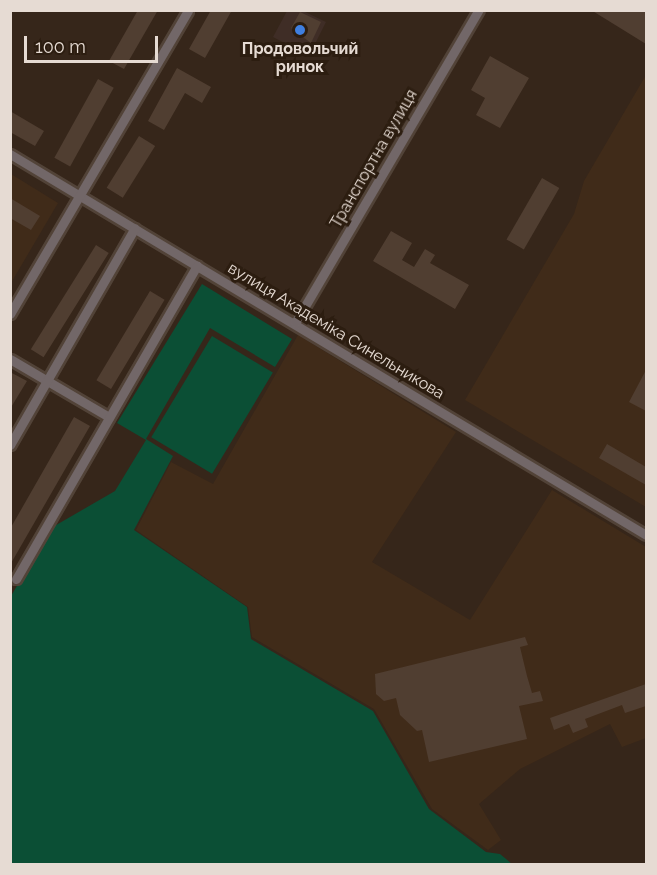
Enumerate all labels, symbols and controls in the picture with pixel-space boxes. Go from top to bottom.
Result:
marker: Продовольчий ринок [293,23,307,37]
scale bar [27,24,160,62]
text: 100 m [35,36,86,57]
place label: Продовольчий ринок [242,39,358,77]
street label: Транспортна вулиця [327,86,421,232]
street label: вулиця Академіка Синельникова [224,259,448,403]

